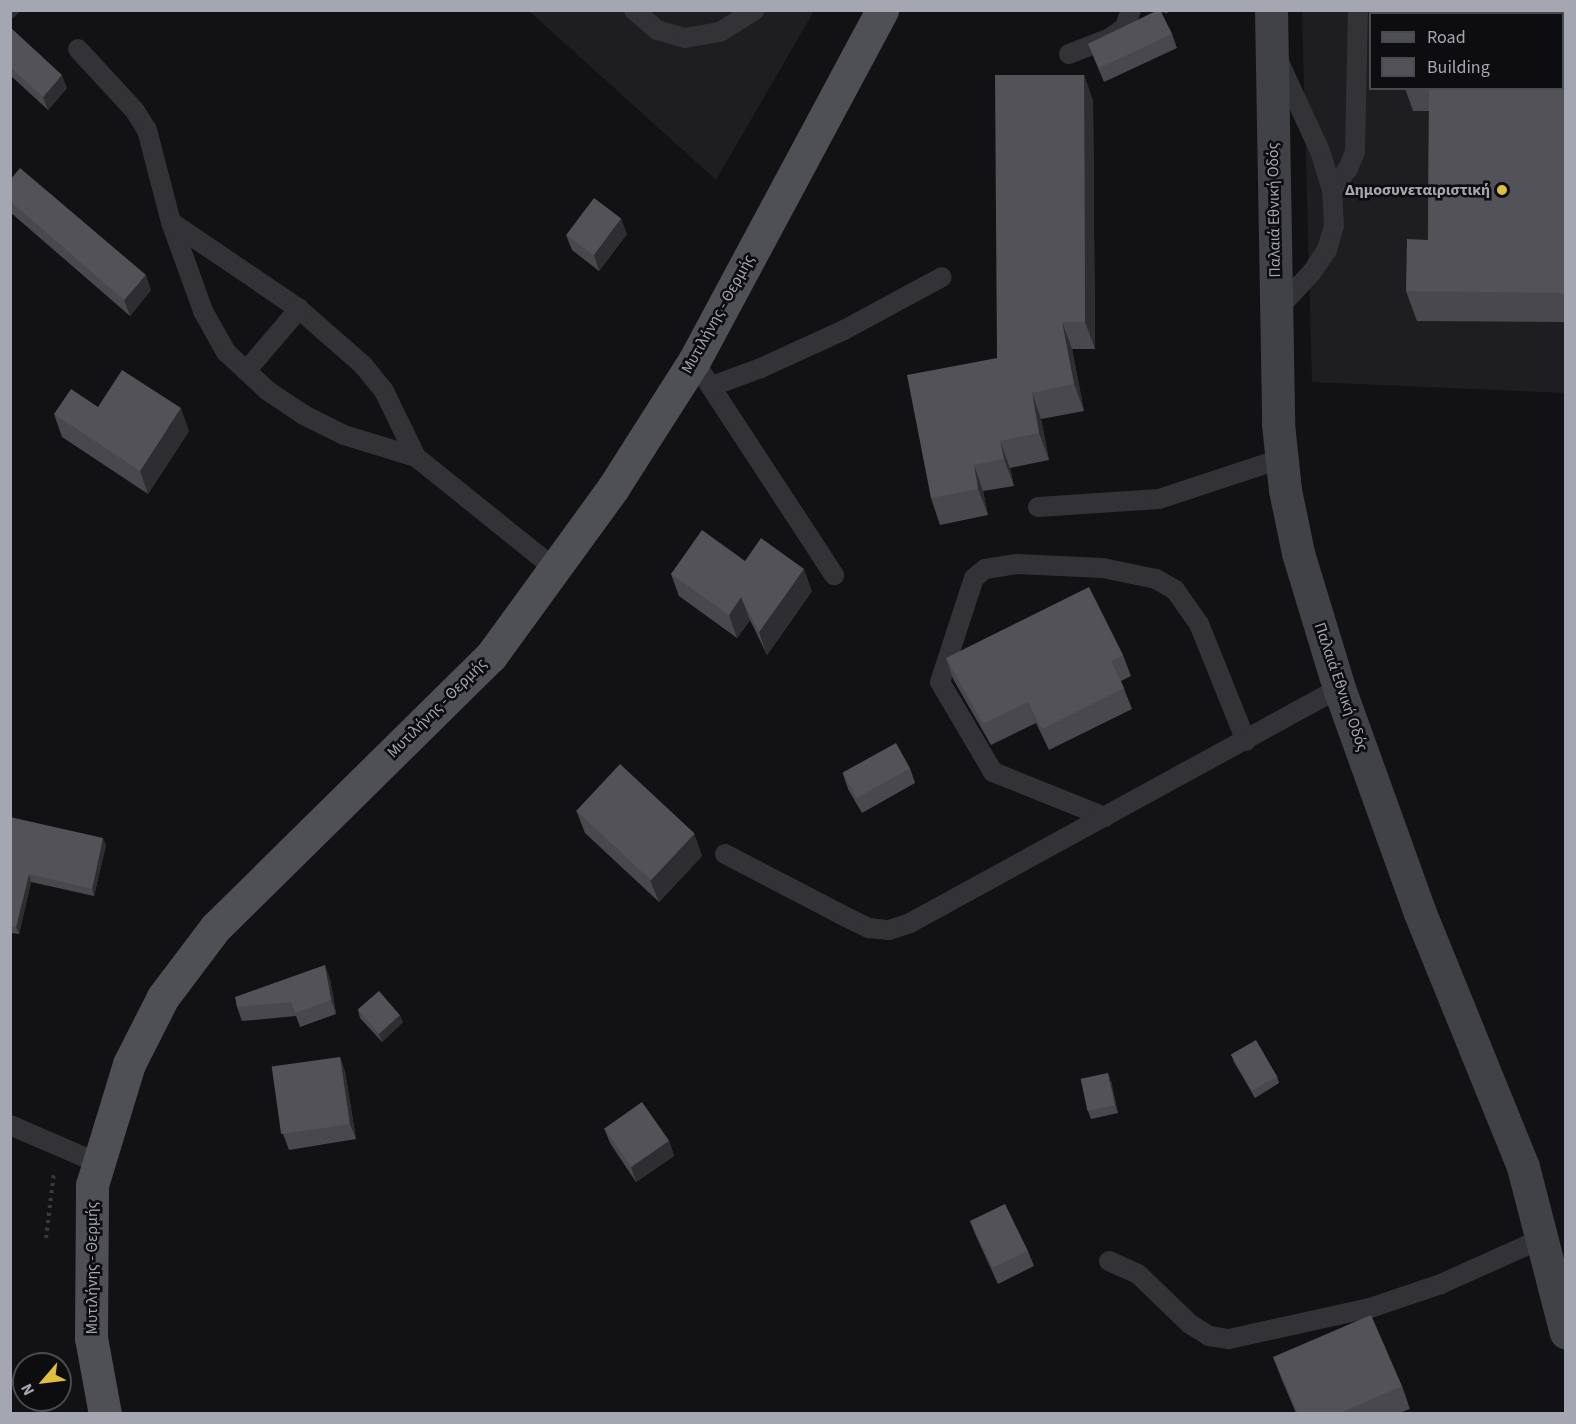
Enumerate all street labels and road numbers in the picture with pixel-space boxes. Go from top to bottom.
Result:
street label: Παλαιά Εθνική Οδός [1263,142,1285,278]
street label: Μυτιλήνης - Θερμής [677,251,759,377]
street label: Παλαιά Εθνική Οδός [1310,620,1372,754]
street label: Μυτιλήνης - Θερμής [383,654,491,762]
street label: Μυτιλήνης - Θερμής [82,1202,102,1334]

